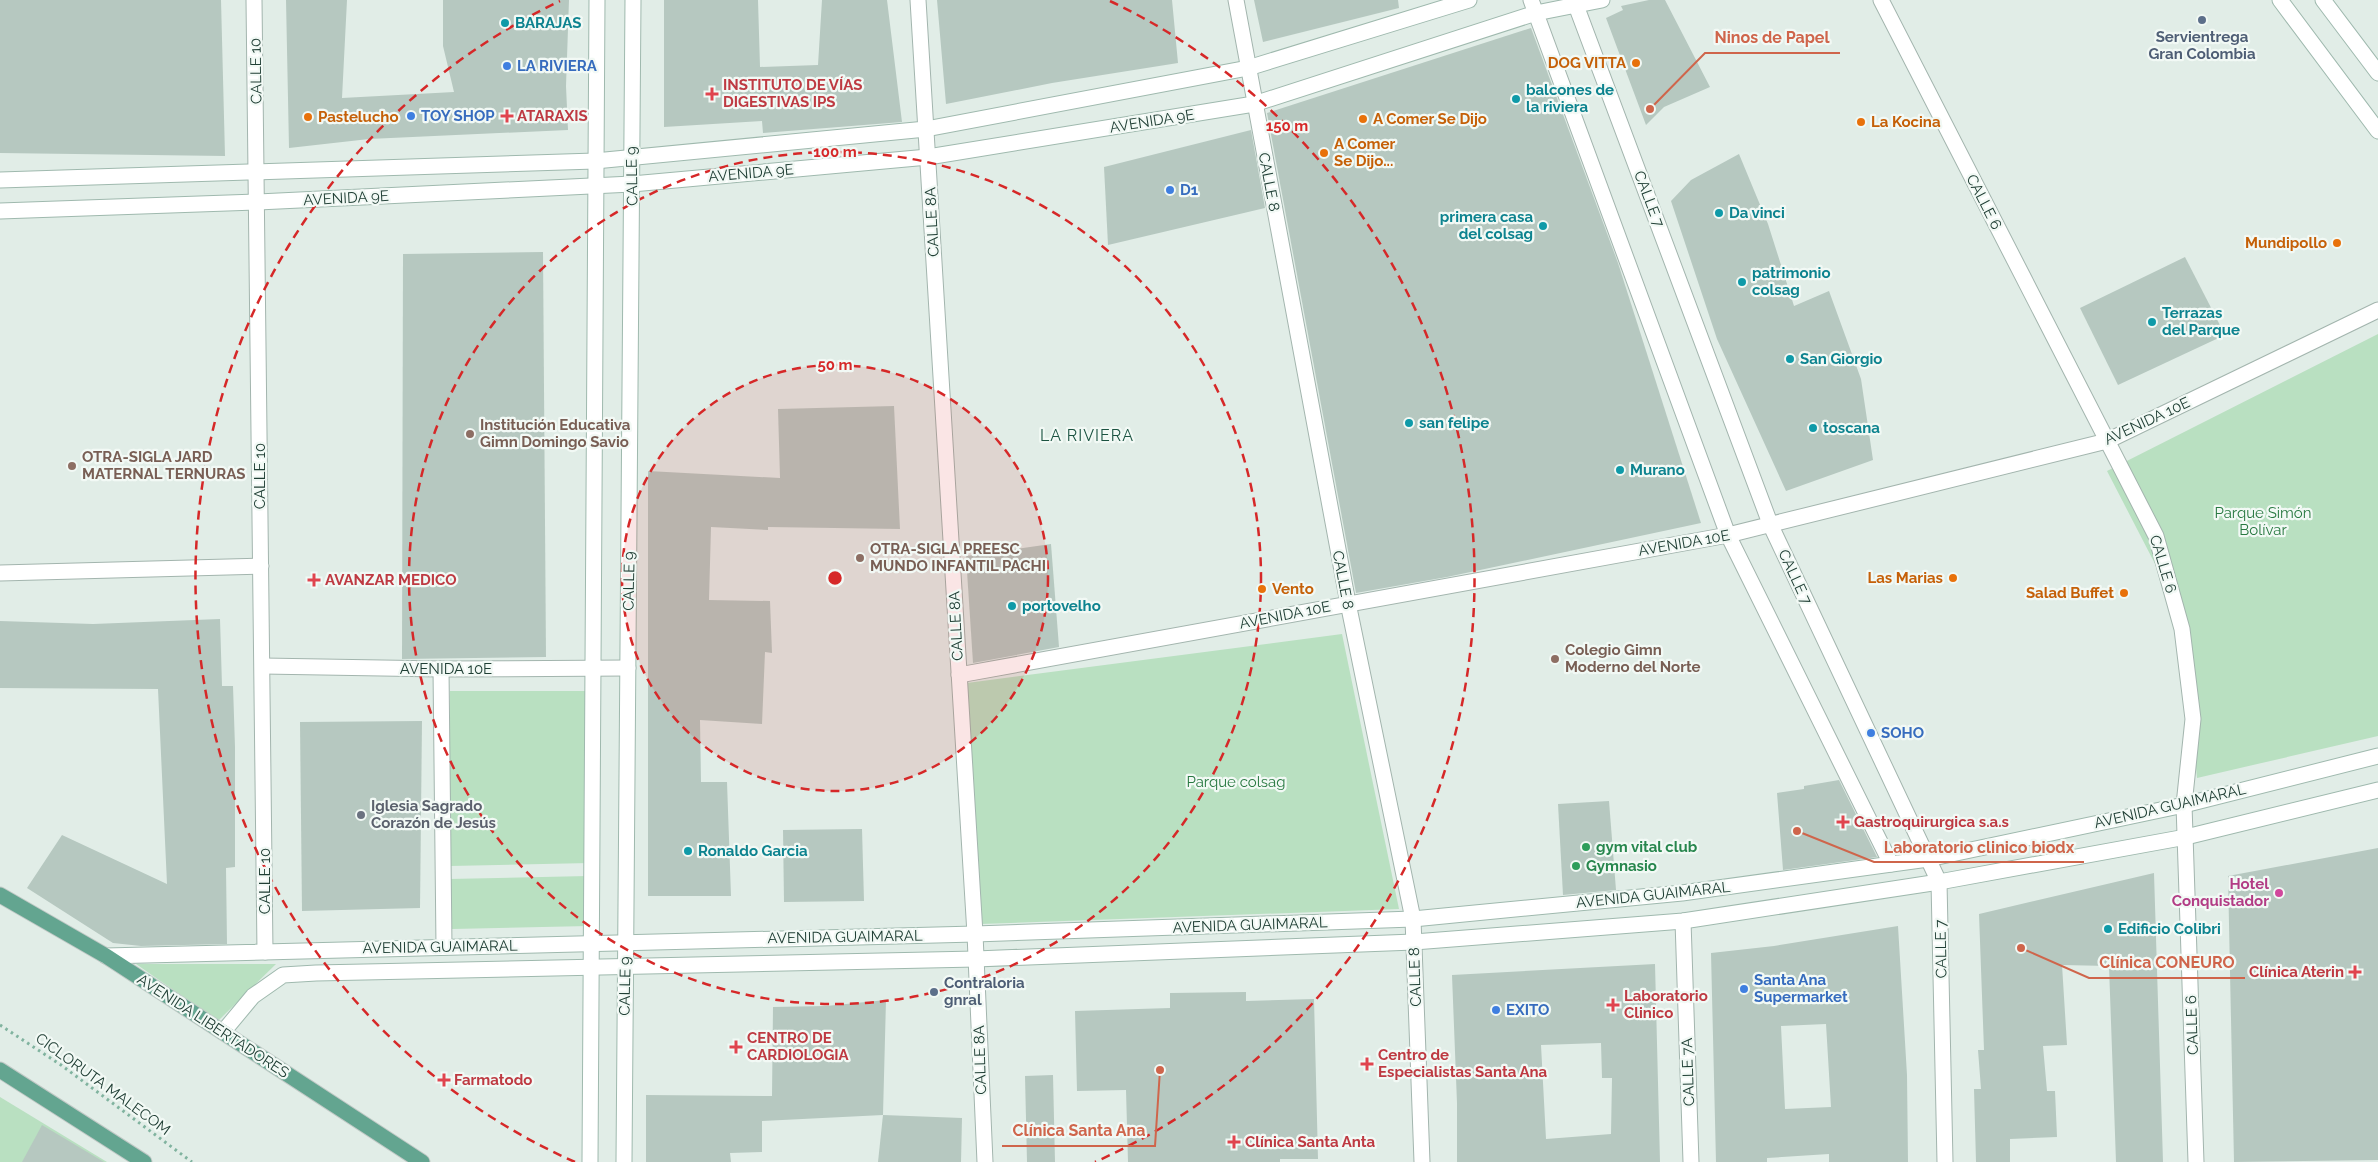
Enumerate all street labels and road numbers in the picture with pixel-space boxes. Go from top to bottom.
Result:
street label: CALLE 10 [246,38,266,104]
street label: AVENIDA 9E [1108,105,1196,137]
street label: CALLE 9 [622,146,642,206]
street label: CALLE 8 [1254,151,1284,213]
street label: AVENIDA 9E [708,160,794,186]
street label: CALLE 7 [1630,168,1668,230]
street label: CALLE 6 [1962,171,2006,233]
street label: AVENIDA 9E [303,187,389,209]
street label: CALLE 8A [921,187,943,257]
street label: AVENIDA 10E [2101,393,2193,449]
street label: CALLE 10 [251,443,269,509]
street label: AVENIDA 10E [1637,526,1731,560]
street label: CALLE 6 [2146,533,2180,595]
street label: CALLE 7 [1774,547,1816,607]
street label: CALLE 8 [1328,549,1358,611]
street label: CALLE 9 [619,551,639,611]
street label: CALLE 8A [945,591,967,661]
street label: AVENIDA 10E [1238,597,1332,633]
street label: AVENIDA 10E [400,660,492,678]
street label: AVENIDA GUAIMARAL [2092,780,2248,832]
street label: CALLE 10 [256,848,274,914]
street label: AVENIDA GUAIMARAL [1575,878,1731,912]
street label: AVENIDA GUAIMARAL [1172,913,1328,937]
street label: CALLE 7 [1931,919,1951,979]
street label: AVENIDA GUAIMARAL [767,927,923,947]
street label: AVENIDA GUAIMARAL [362,937,518,957]
street label: CALLE 8 [1405,947,1425,1007]
street label: CALLE 9 [615,956,635,1016]
street label: AVENIDA LIBERTADORES [134,970,292,1082]
street label: CALLE 6 [2182,995,2202,1055]
street label: CALLE 8A [970,1025,990,1095]
street label: CICLORUTA MALECOM [32,1029,174,1139]
street label: CALLE 7A [1678,1038,1698,1106]

